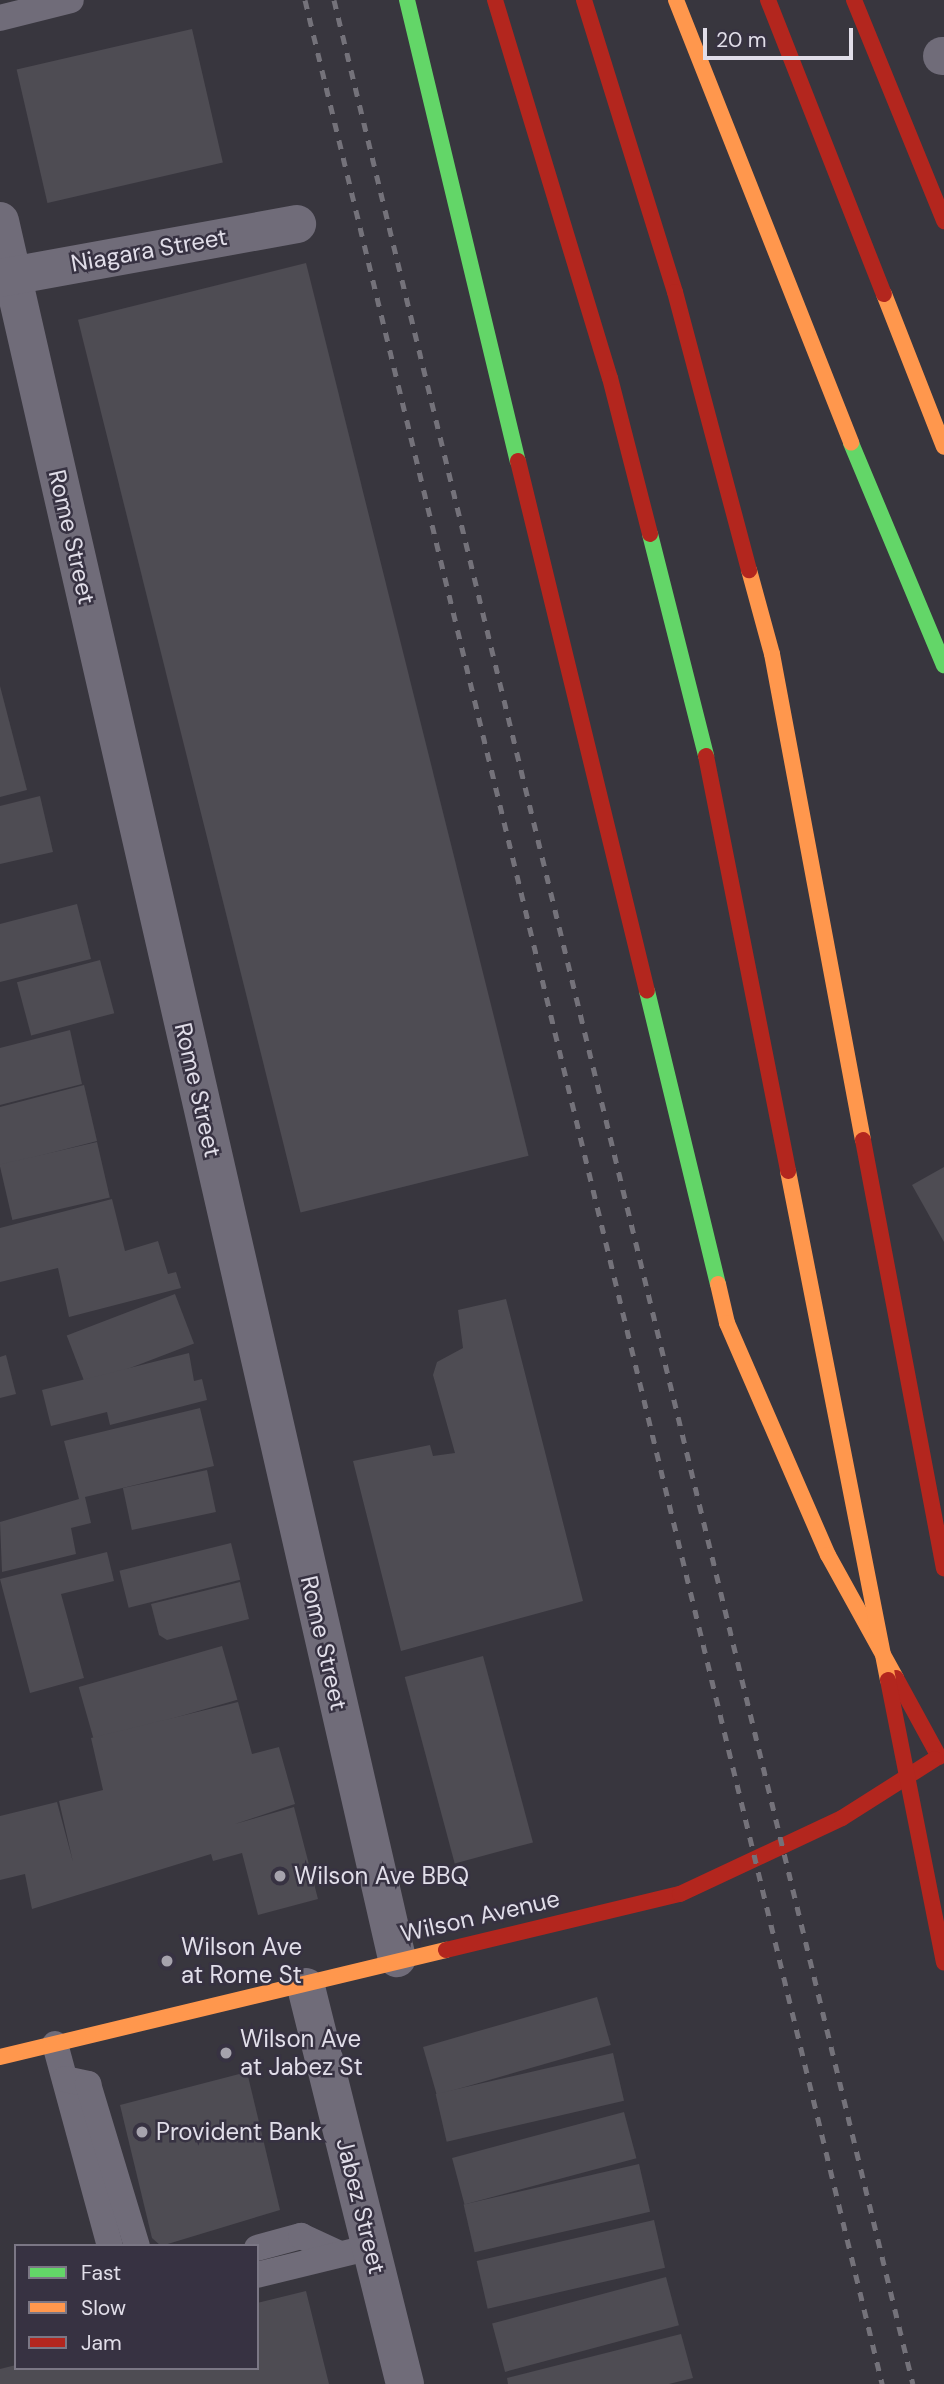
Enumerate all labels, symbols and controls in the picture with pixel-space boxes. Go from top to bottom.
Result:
scale bar [706,14,856,58]
text: 20 m [716,26,767,54]
street label: Niagara Street [69,222,229,278]
street label: Rome Street [43,467,101,607]
street label: Rome Street [169,1020,227,1160]
street label: Rome Street [295,1573,353,1713]
place label: Wilson Ave BBQ [294,1862,469,1890]
marker: Wilson Ave BBQ [272,1868,288,1884]
street label: Wilson Avenue [398,1884,562,1948]
place label: Wilson Ave at Rome St [181,1933,302,1989]
marker: Wilson Ave at Rome St [159,1953,175,1969]
place label: Wilson Ave at Jabez St [240,2025,363,2081]
marker: Wilson Ave at Jabez St [218,2045,234,2061]
place label: Provident Bank [156,2118,322,2146]
marker: Provident Bank [134,2124,150,2140]
street label: Jabez Street [330,2135,392,2277]
legend [14,2244,259,2370]
text: Fast [81,2259,121,2287]
text: Slow [81,2294,126,2322]
text: Jam [81,2329,122,2357]

